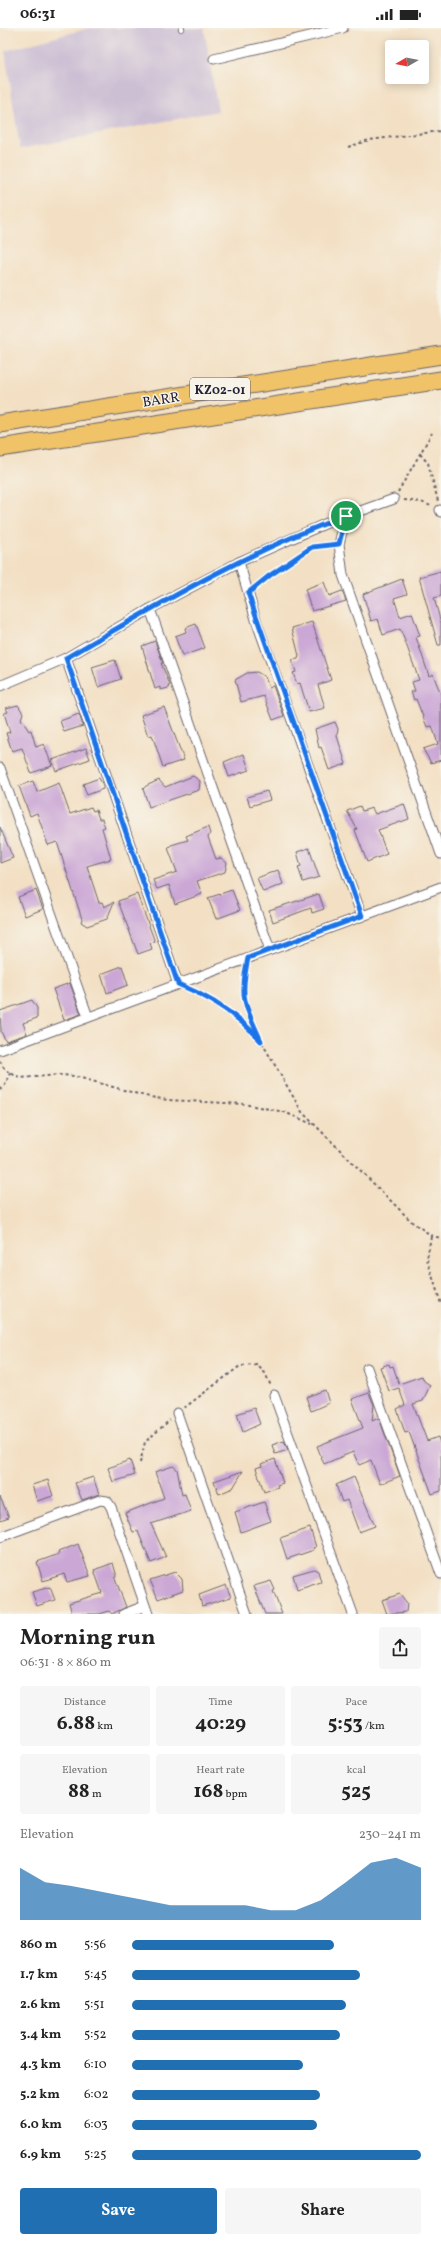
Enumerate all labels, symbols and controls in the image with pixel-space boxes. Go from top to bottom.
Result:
text: 06:31 [20,4,56,25]
north arrow [385,40,429,84]
map controls [385,40,429,84]
road number: KZ02-01 [190,378,250,400]
street label: BARR [141,388,182,413]
pin [329,499,363,533]
icon: arrive [335,505,357,527]
text: Morning run [20,1623,155,1654]
button: share [379,1627,421,1669]
text: 06:31 · 8 × 860 m [20,1654,111,1672]
text: Distance [64,1695,106,1710]
text: Time [208,1695,233,1710]
text: Pace [345,1695,367,1710]
text: 6.88 [57,1710,95,1738]
text: 40:29 [195,1710,246,1738]
text: 5:53 [328,1710,363,1738]
text: km [95,1719,113,1734]
text: /km [363,1719,385,1734]
text: Elevation [62,1763,108,1778]
text: Heart rate [196,1763,245,1778]
text: kcal [346,1763,366,1778]
text: 88 [68,1778,90,1806]
text: 168 [193,1778,223,1806]
text: 525 [341,1778,371,1806]
text: m [90,1787,102,1802]
text: bpm [223,1787,248,1802]
text: Elevation [20,1826,74,1844]
text: 230–241 m [359,1826,421,1844]
text: 860 m [20,1936,57,1954]
text: 5:56 [84,1936,106,1954]
text: 1.7 km [20,1966,58,1984]
text: 5:45 [84,1966,107,1984]
text: 2.6 km [20,1996,61,2014]
text: 5:51 [84,1996,105,2014]
text: 3.4 km [20,2026,61,2044]
text: 5:52 [84,2026,107,2044]
text: 4.3 km [20,2056,61,2074]
text: 6:10 [84,2056,107,2074]
text: 5.2 km [20,2086,60,2104]
text: 6:02 [84,2086,108,2104]
text: 6.0 km [20,2116,62,2134]
text: 6:03 [84,2116,108,2134]
text: 6.9 km [20,2146,61,2164]
text: 5:25 [84,2146,107,2164]
button: Save [20,2188,217,2234]
button: Share [225,2188,421,2234]

